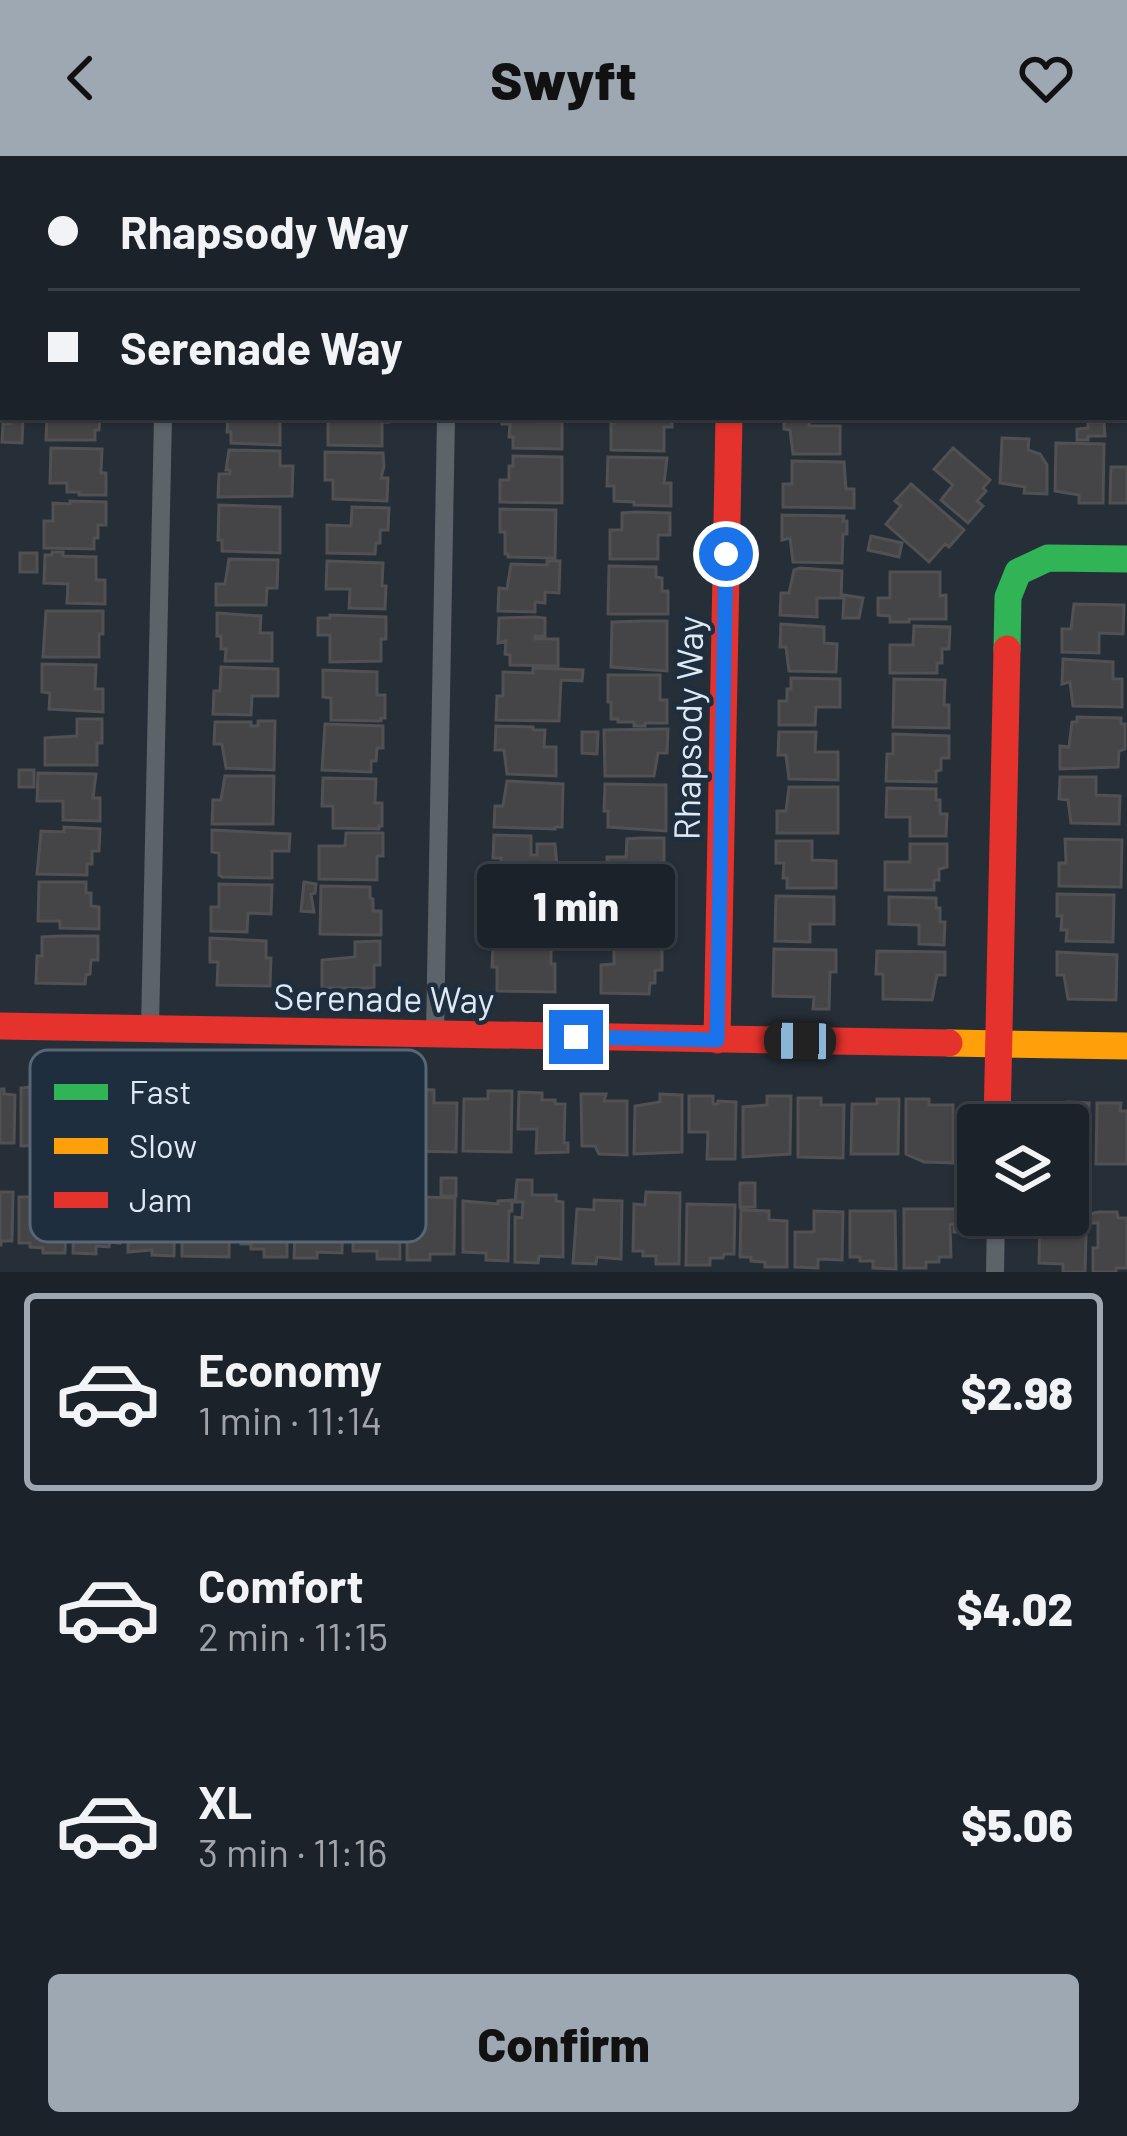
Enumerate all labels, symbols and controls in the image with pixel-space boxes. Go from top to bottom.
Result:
icon: back [48,45,114,111]
icon: heart [1013,45,1079,111]
text: Swyft [490,46,637,111]
text: Rhapsody Way [120,204,409,258]
text: Serenade Way [120,320,403,374]
route start [699,527,753,581]
street label: Rhapsody Way [664,615,710,841]
callout: 1 min [477,863,675,947]
text: 1 min [533,882,619,929]
street label: Serenade Way [273,974,495,1020]
route end [549,1010,603,1064]
car [764,1022,836,1060]
legend [30,1050,426,1242]
text: Fast [129,1071,191,1111]
map controls [957,1104,1089,1236]
button: layers [957,1104,1089,1236]
text: Slow [129,1125,197,1165]
text: Jam [129,1179,192,1219]
icon: car [54,1338,162,1446]
text: Economy [198,1342,382,1396]
text: $2.98 [961,1365,1073,1419]
text: 1 min · 11:14 [198,1396,382,1443]
icon: car [54,1554,162,1662]
text: Comfort [198,1558,364,1612]
text: $4.02 [957,1581,1073,1635]
text: 2 min · 11:15 [198,1612,388,1659]
icon: car [54,1770,162,1878]
text: XL [198,1774,252,1828]
text: $5.06 [961,1797,1073,1851]
text: 3 min · 11:16 [198,1828,387,1875]
button: Confirm [48,1974,1079,2112]

